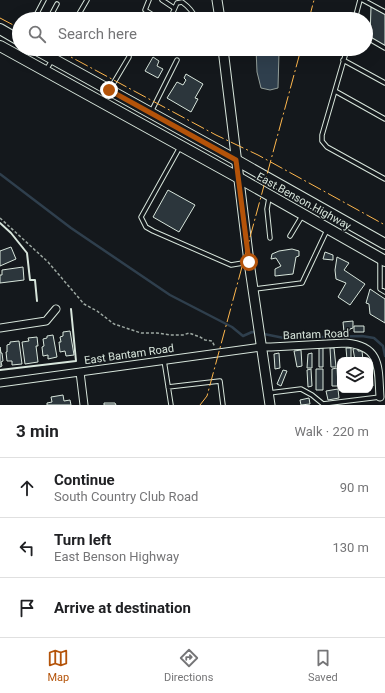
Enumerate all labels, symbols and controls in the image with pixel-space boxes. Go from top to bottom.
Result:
search box [12,12,373,56]
icon: search [26,23,48,45]
text: Search here [58,25,137,43]
route end [100,81,118,99]
street label: East Benson Highway [254,170,354,233]
route start [240,253,258,271]
street label: Bantam Road [283,327,349,342]
street label: East Bantam Road [83,342,175,367]
map controls [337,357,373,393]
button: layers [337,357,373,393]
text: 3 min [16,421,59,441]
text: Walk · 220 m [294,424,369,439]
text: Continue [54,471,115,489]
icon: ahead [16,477,38,499]
text: 90 m [340,480,369,495]
text: South Country Club Road [54,489,198,504]
text: Turn left [54,531,111,549]
icon: left [16,537,38,559]
text: 130 m [332,540,369,555]
text: East Benson Highway [54,549,179,564]
icon: arrive [16,597,38,619]
text: Arrive at destination [54,599,191,617]
tab: Map [47,647,69,684]
tab: Directions [164,647,213,684]
tab: Saved [308,647,338,684]

